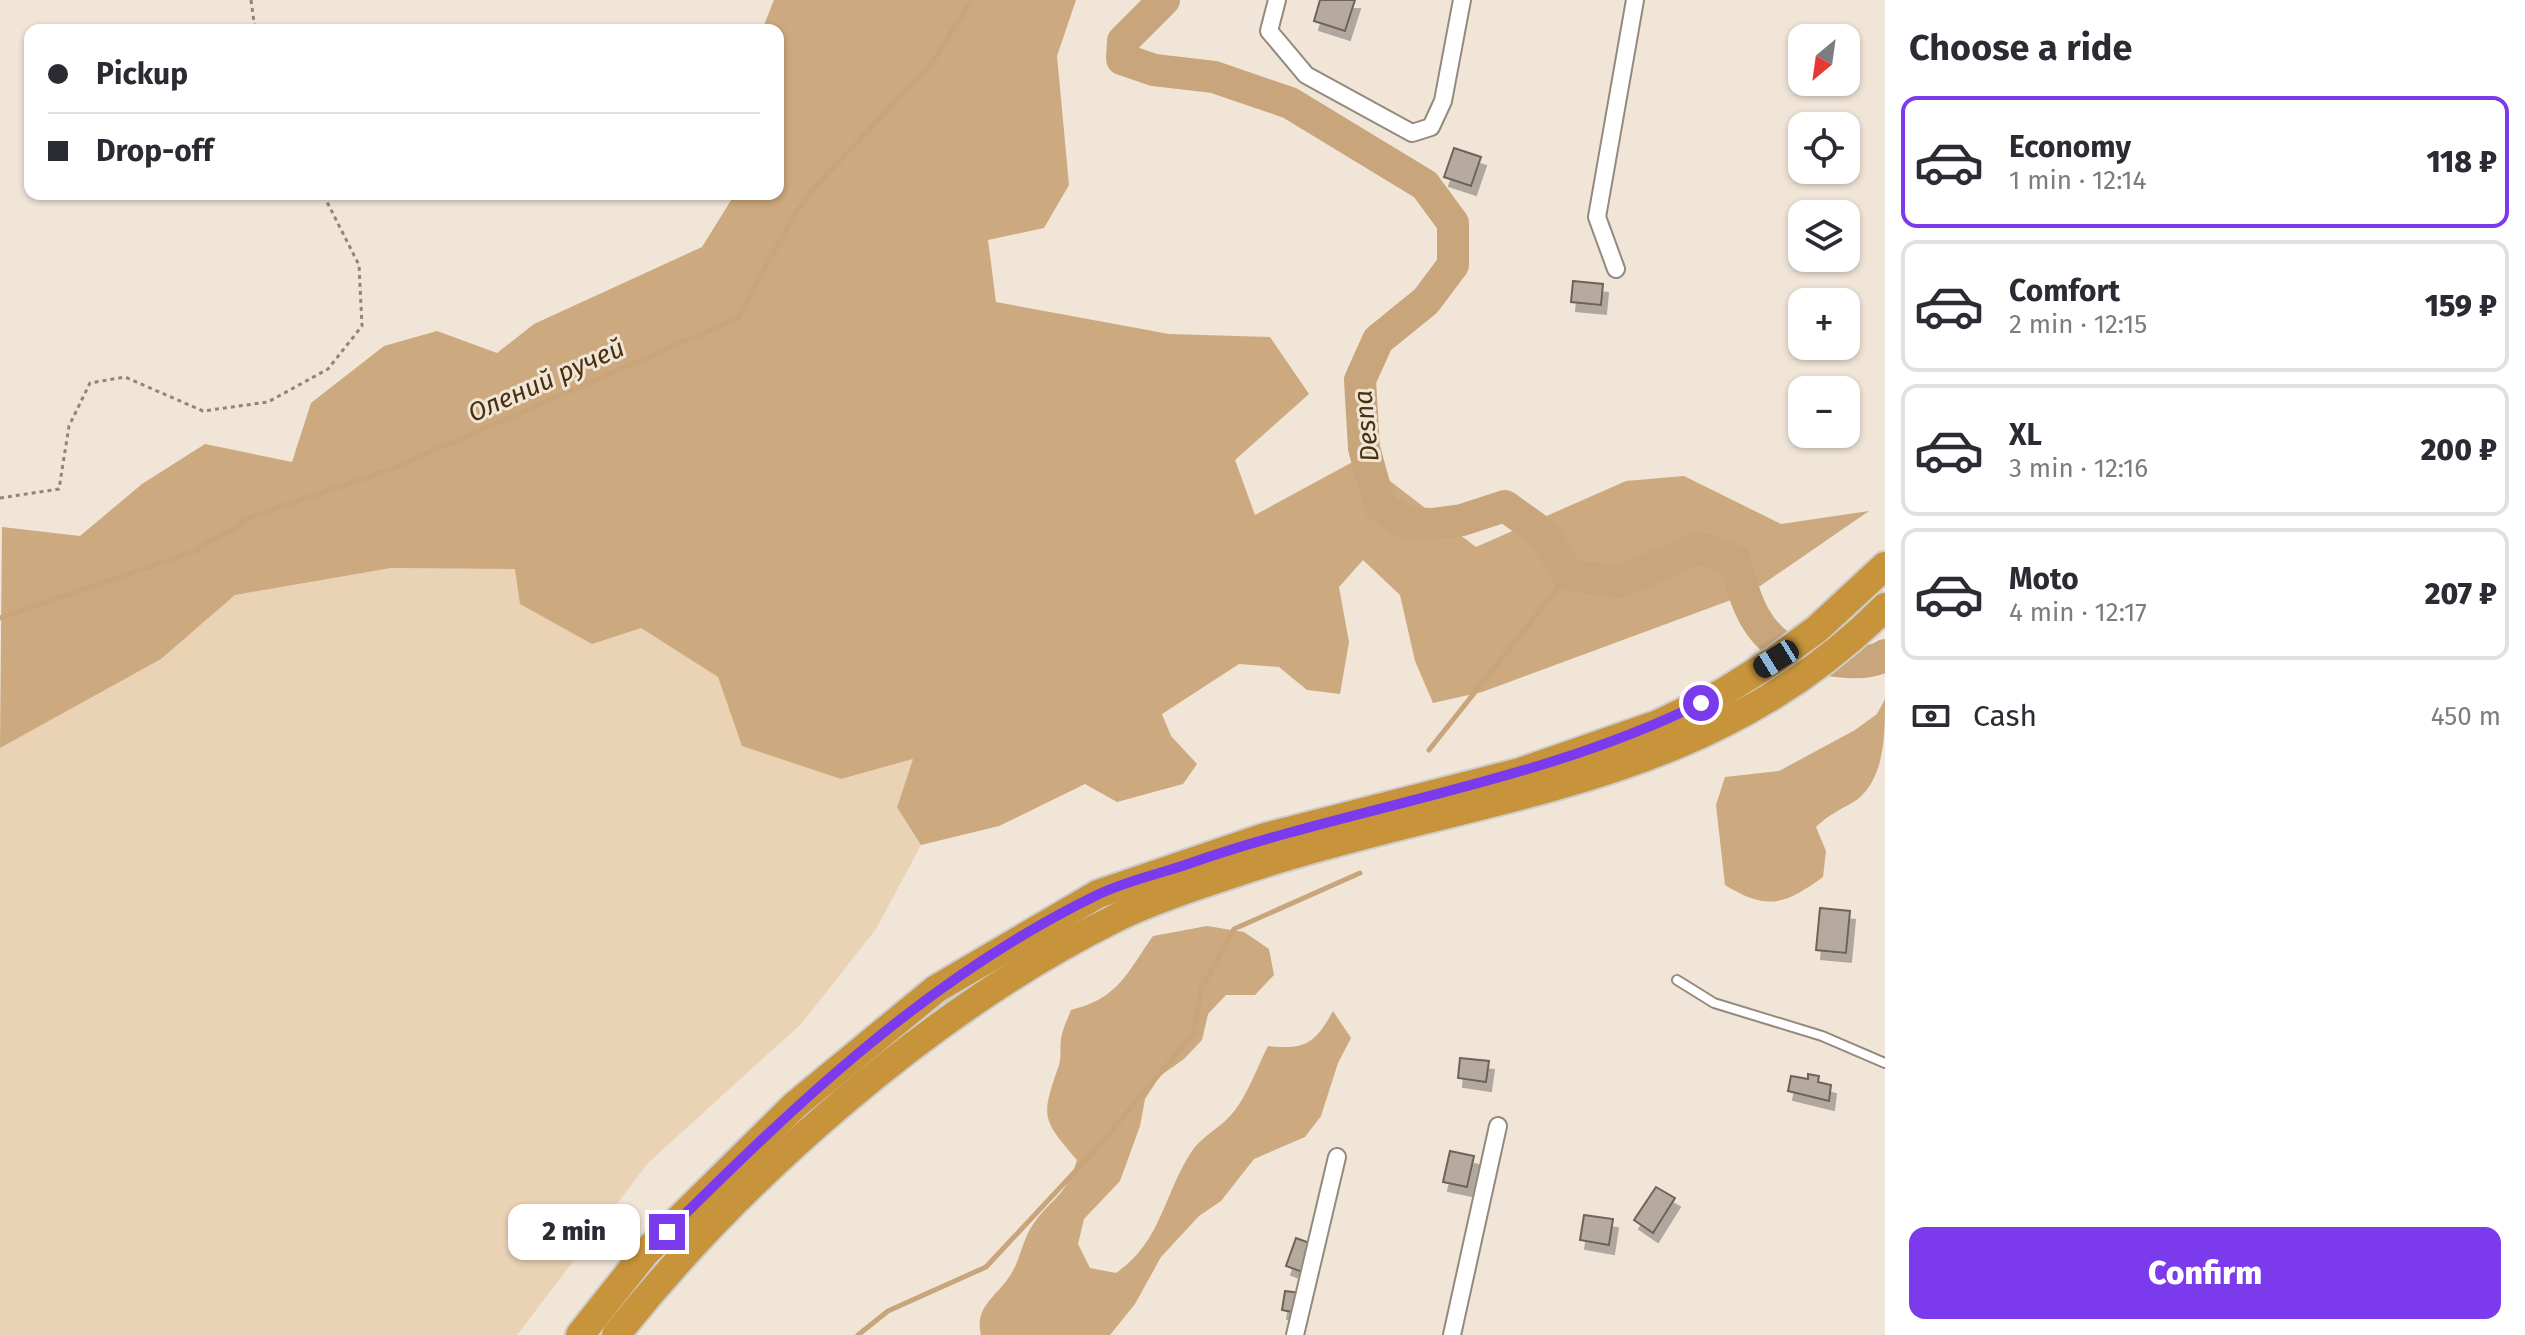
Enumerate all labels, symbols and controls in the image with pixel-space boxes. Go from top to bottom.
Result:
north arrow [1788,24,1860,96]
map controls [1788,24,1860,448]
text: Choose a ride [1909,26,2132,70]
text: Pickup [96,56,188,92]
button: locate [1788,112,1860,184]
icon: car [1913,126,1985,198]
text: Economy [2009,129,2131,165]
text: Drop-off [96,133,213,169]
text: 118 ₽ [2426,144,2497,180]
text: 1 min · 12:14 [2009,165,2146,196]
button: layers [1788,200,1860,272]
icon: car [1913,270,1985,342]
text: Comfort [2009,273,2120,309]
button: + [1788,288,1860,360]
text: 159 ₽ [2425,288,2497,324]
text: 2 min · 12:15 [2009,309,2147,340]
water label: Олений ручей [463,332,629,429]
button: − [1788,376,1860,448]
water label: Desna [1347,389,1386,463]
icon: car [1913,414,1985,486]
text: XL [2009,417,2042,453]
text: 200 ₽ [2421,432,2497,468]
text: 3 min · 12:16 [2009,453,2148,484]
icon: car [1913,558,1985,630]
text: Moto [2009,561,2079,597]
text: 207 ₽ [2425,576,2497,612]
text: 4 min · 12:17 [2009,597,2147,628]
car [1749,636,1803,682]
route start [1683,685,1719,721]
icon: cash [1909,694,1953,738]
text: Cash [1973,698,2037,734]
text: 450 m [2431,701,2501,732]
callout: 2 min [507,1204,639,1260]
route end [649,1214,685,1250]
text: 2 min [542,1216,606,1247]
button: Confirm [1909,1227,2501,1319]

